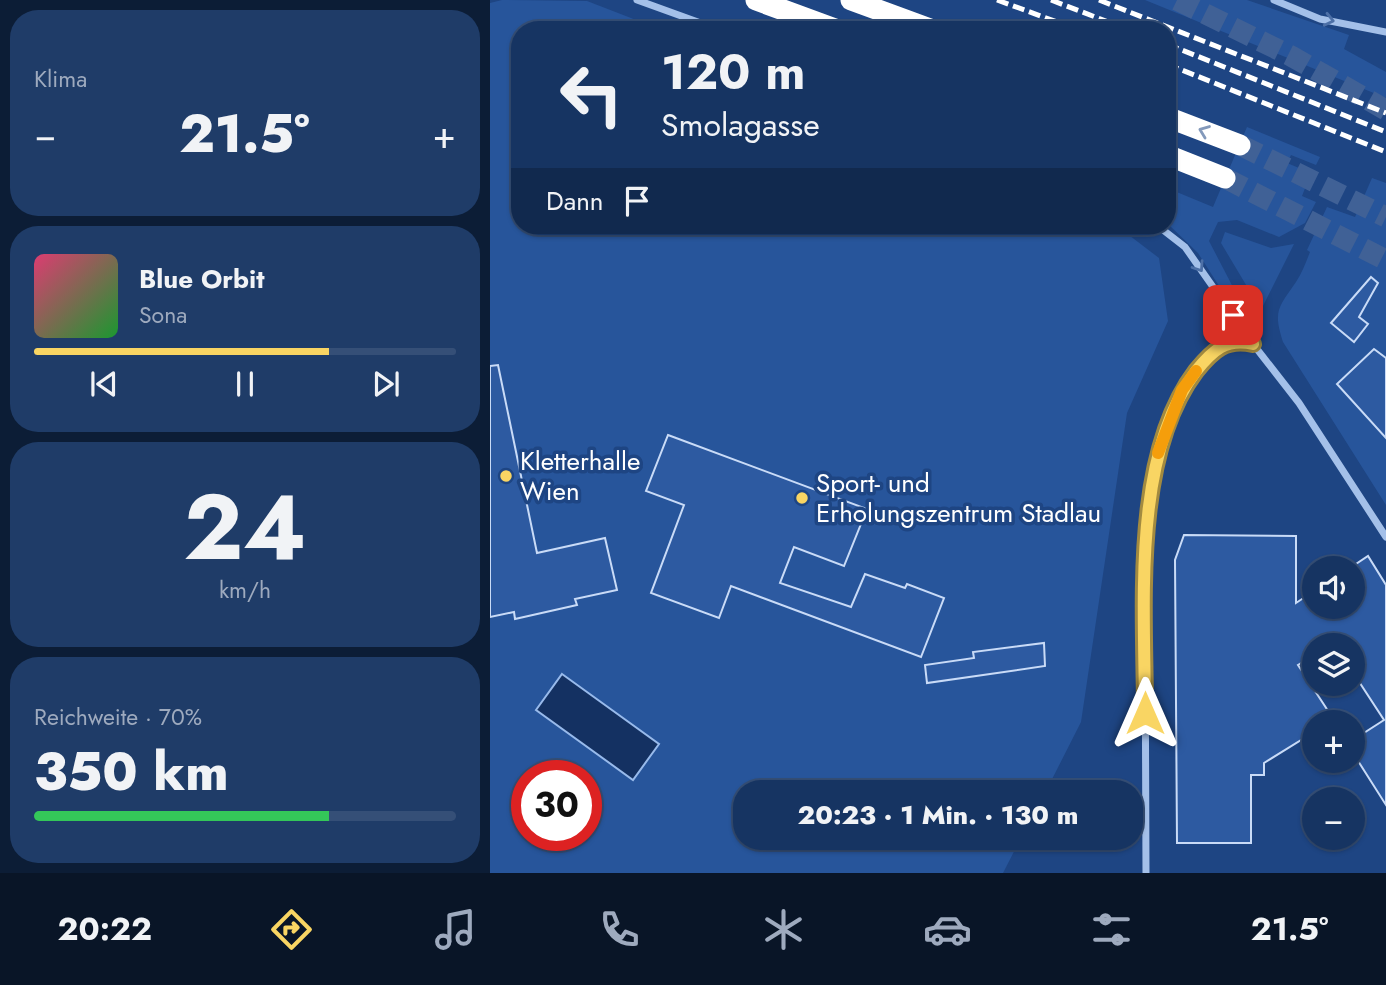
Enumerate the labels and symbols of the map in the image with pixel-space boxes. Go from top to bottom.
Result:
one-way arrow [1323,12,1335,26]
one-way arrow [1198,126,1210,140]
one-way arrow [1191,259,1203,272]
pin [1203,285,1263,345]
place label: Kletterhalle Wien [520,442,640,510]
place label: Sport- und Erholungszentrum Stadlau [816,464,1101,532]
marker: Kletterhalle Wien [498,468,514,484]
marker: Sport- und Erholungszentrum Stadlau [794,490,810,506]
position arrow [1108,676,1182,750]
speed limit sign: 30 [511,760,602,851]

